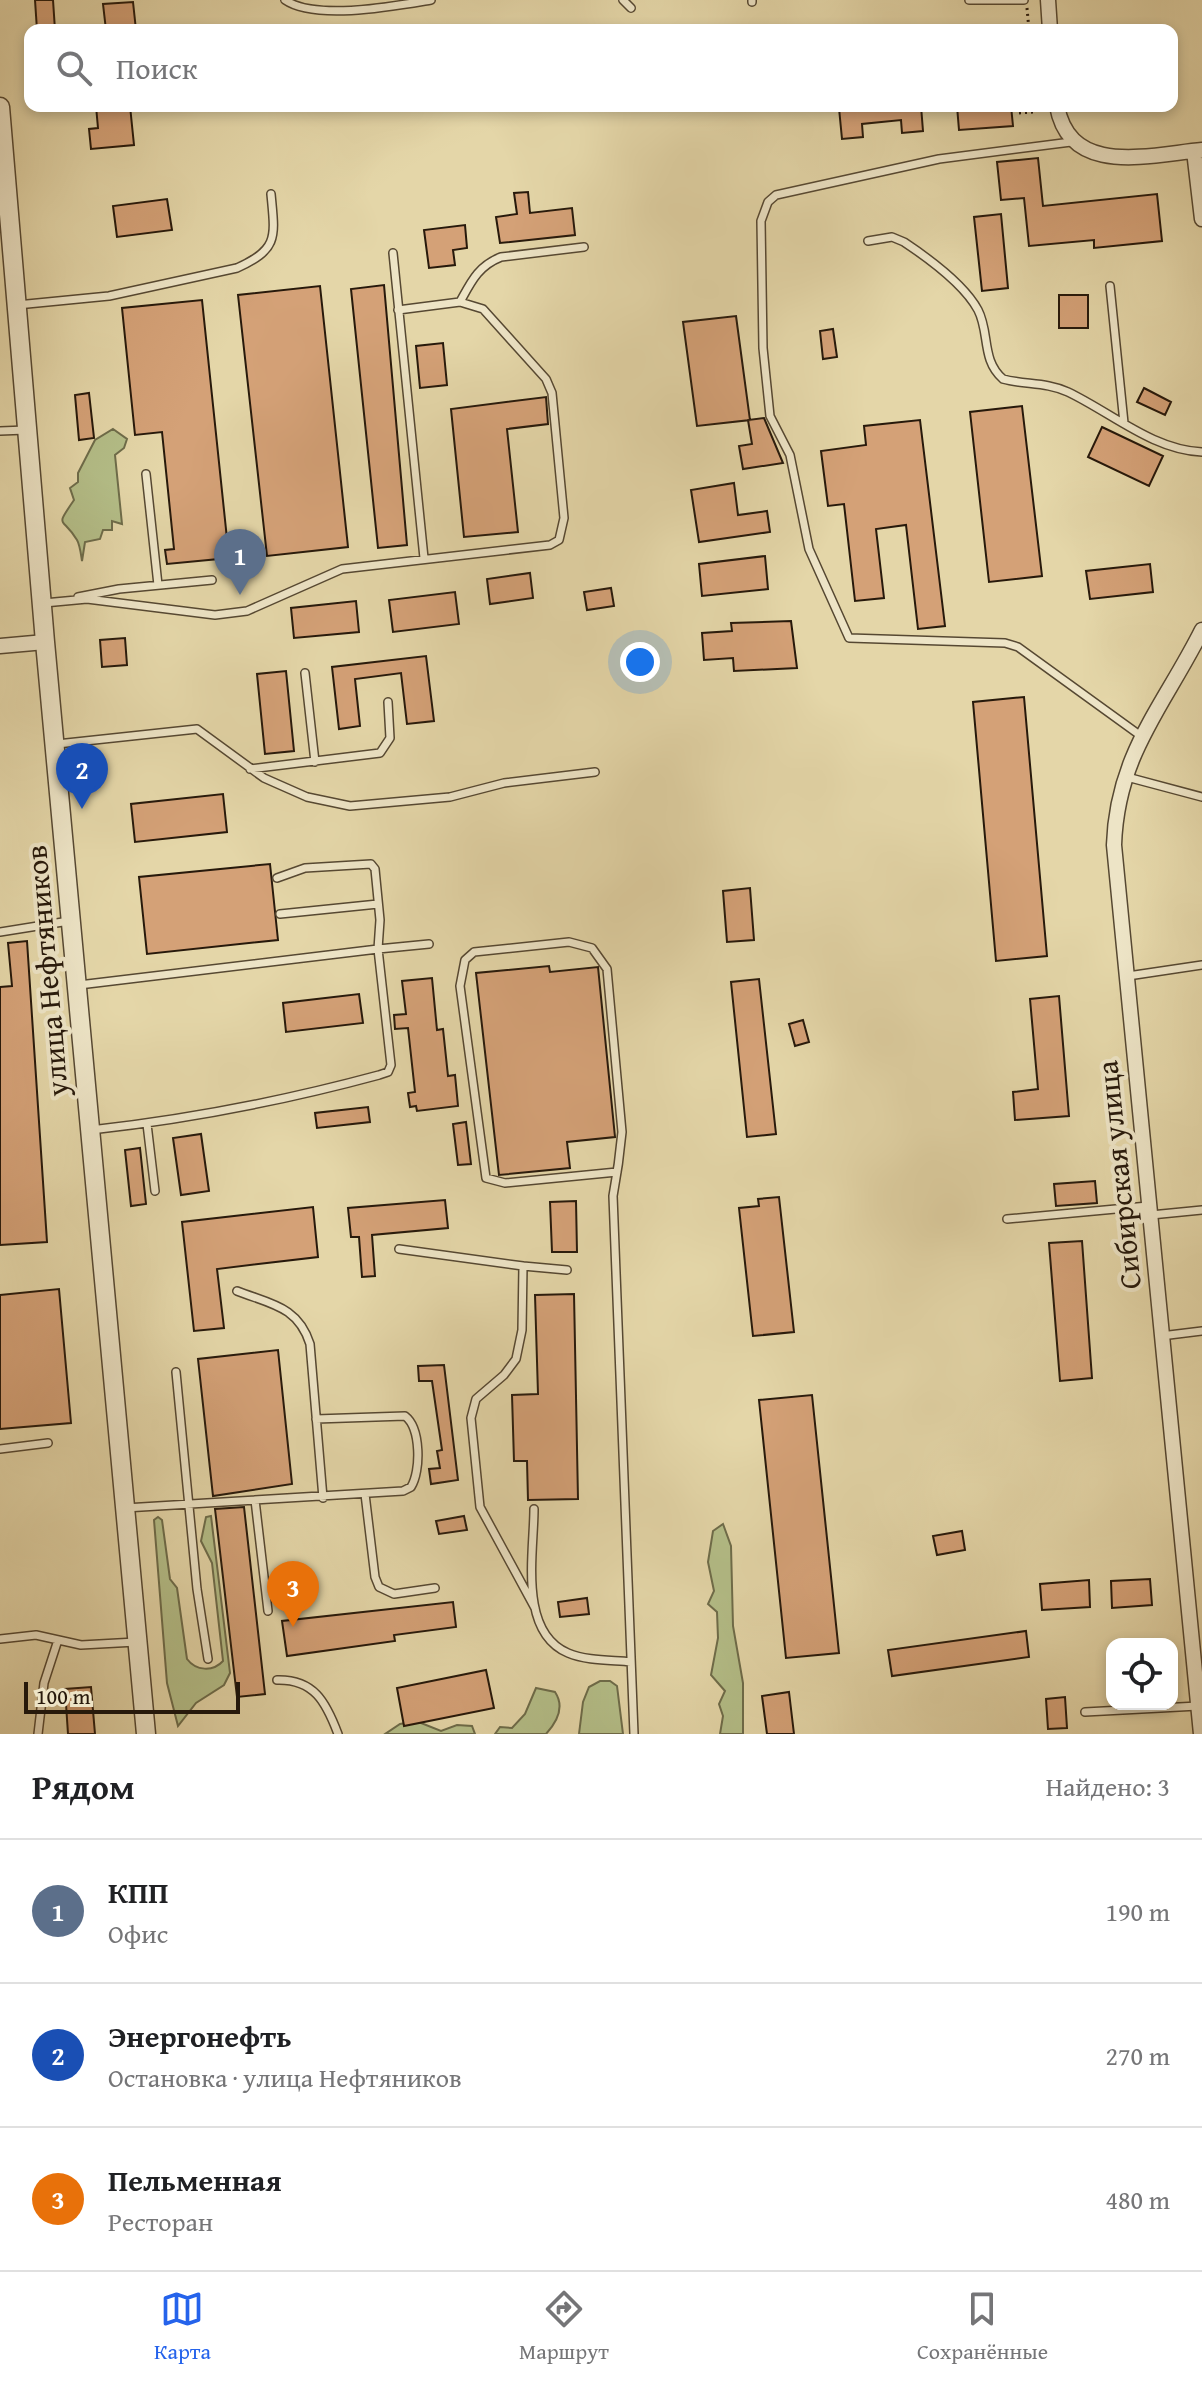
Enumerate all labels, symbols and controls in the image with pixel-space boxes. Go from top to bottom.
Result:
search box [24,24,1178,112]
icon: search [52,46,96,90]
text: Поиск [116,46,198,90]
pin: 1 [214,529,266,595]
your location [620,642,660,682]
pin: 2 [56,743,108,809]
street label: улица Нефтяников [13,844,79,1100]
street label: Сибирская улица [1084,1058,1152,1292]
pin: 3 [267,1561,319,1627]
map controls [1106,1638,1178,1710]
button: locate [1106,1638,1178,1710]
scale bar [24,1678,240,1714]
text: 100 m [36,1680,91,1712]
text: Рядом [32,1762,135,1811]
text: Найдено: 3 [1046,1767,1170,1806]
text: КПП [108,1870,168,1914]
text: 1 [51,1892,65,1931]
text: 190 m [1105,1892,1170,1931]
text: Офис [108,1914,168,1953]
text: Энергонефть [108,2014,292,2058]
text: 2 [51,2036,65,2075]
text: 270 m [1105,2036,1170,2075]
text: Остановка · улица Нефтяников [108,2058,462,2097]
text: Пельменная [108,2158,281,2202]
text: 3 [51,2180,65,2219]
text: 480 m [1105,2180,1170,2219]
text: Ресторан [108,2202,213,2241]
tab: Карта [154,2287,211,2367]
tab: Маршрут [519,2287,609,2367]
tab: Сохранённые [917,2287,1048,2367]

